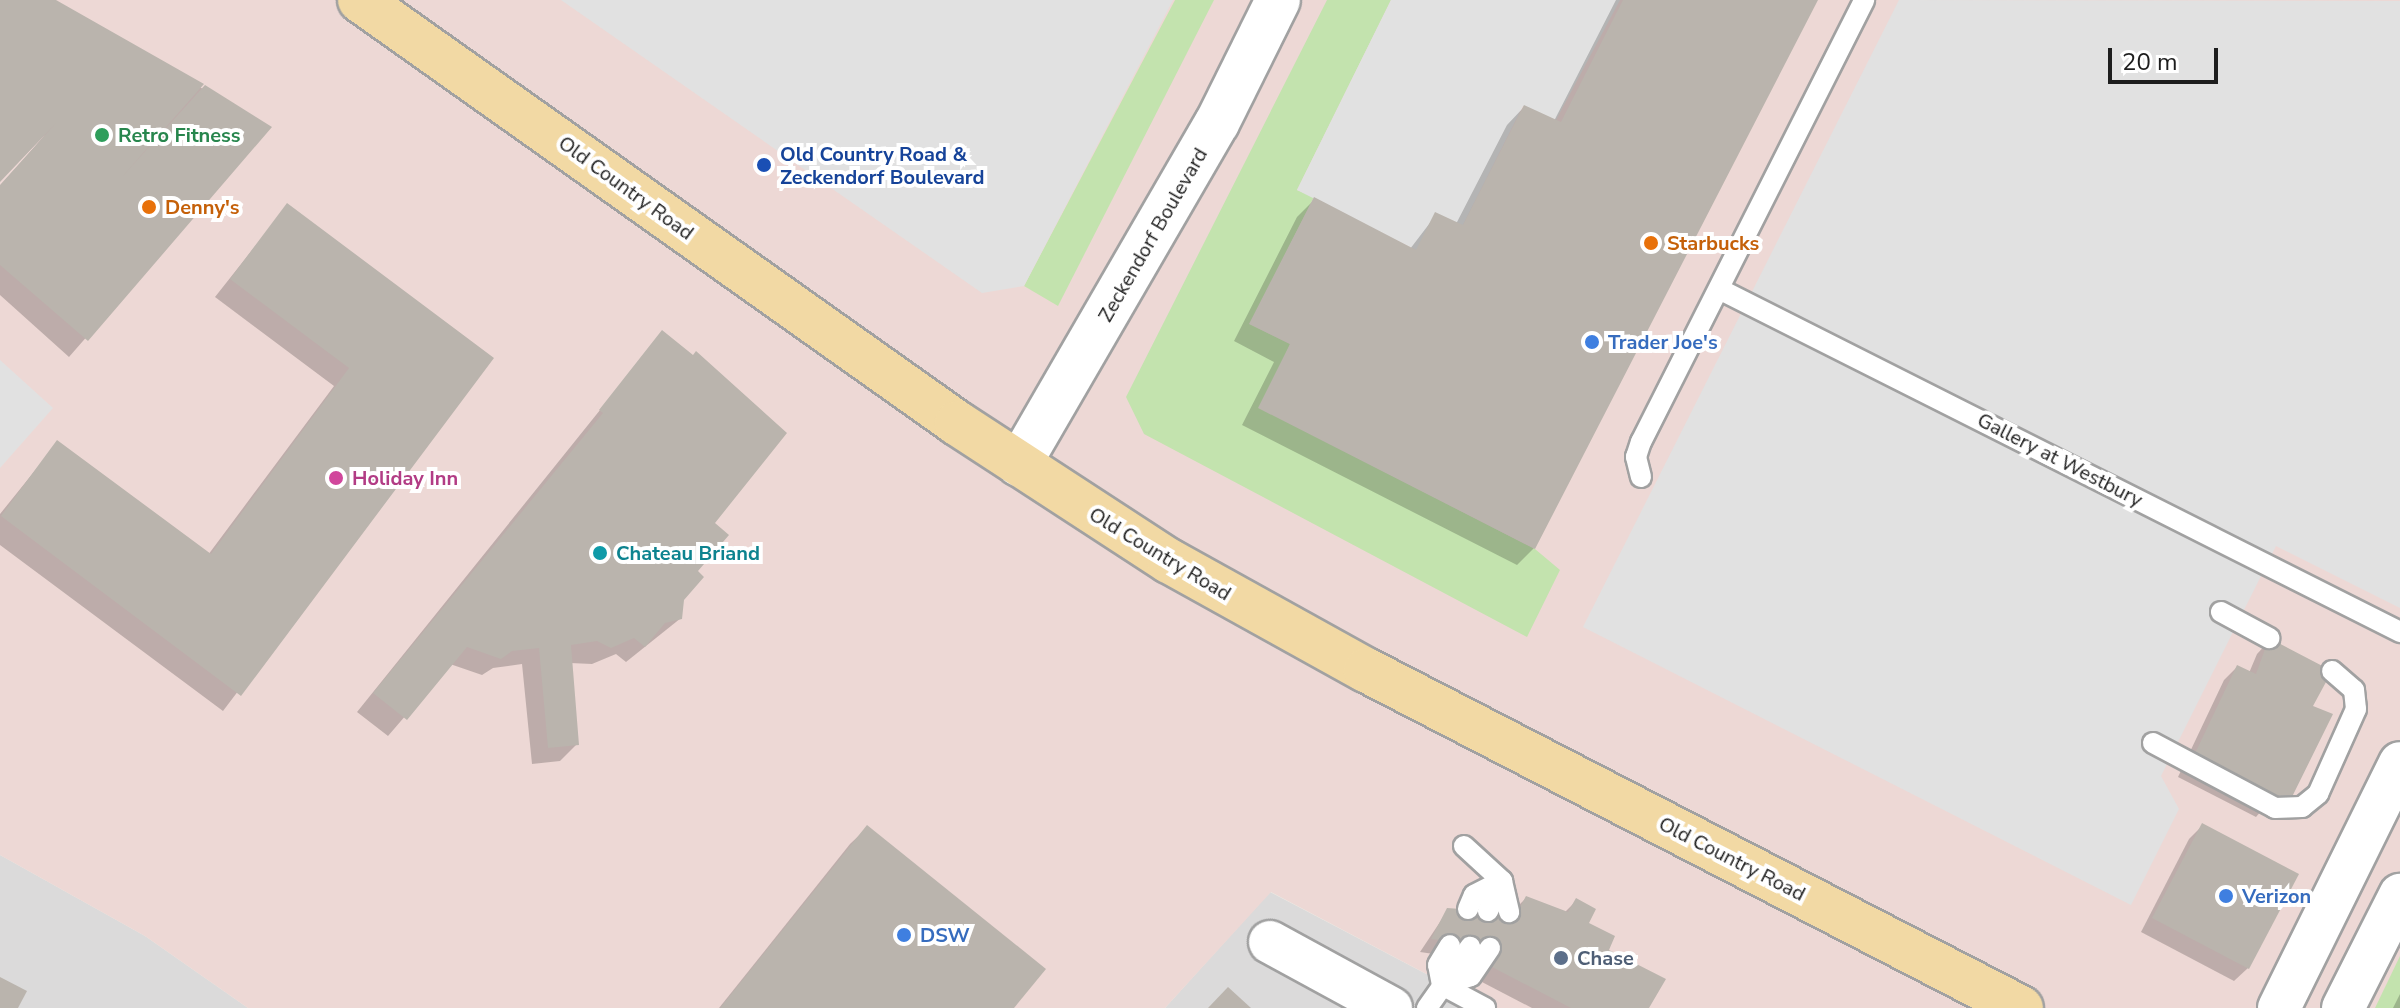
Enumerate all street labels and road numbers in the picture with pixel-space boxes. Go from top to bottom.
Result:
street label: Old Country Road [554,131,698,245]
street label: Zeckendorf Boulevard [1093,144,1213,326]
street label: Gallery at Westbury [1973,408,2147,512]
street label: Old Country Road [1085,502,1235,606]
street label: Old Country Road [1655,812,1809,906]

